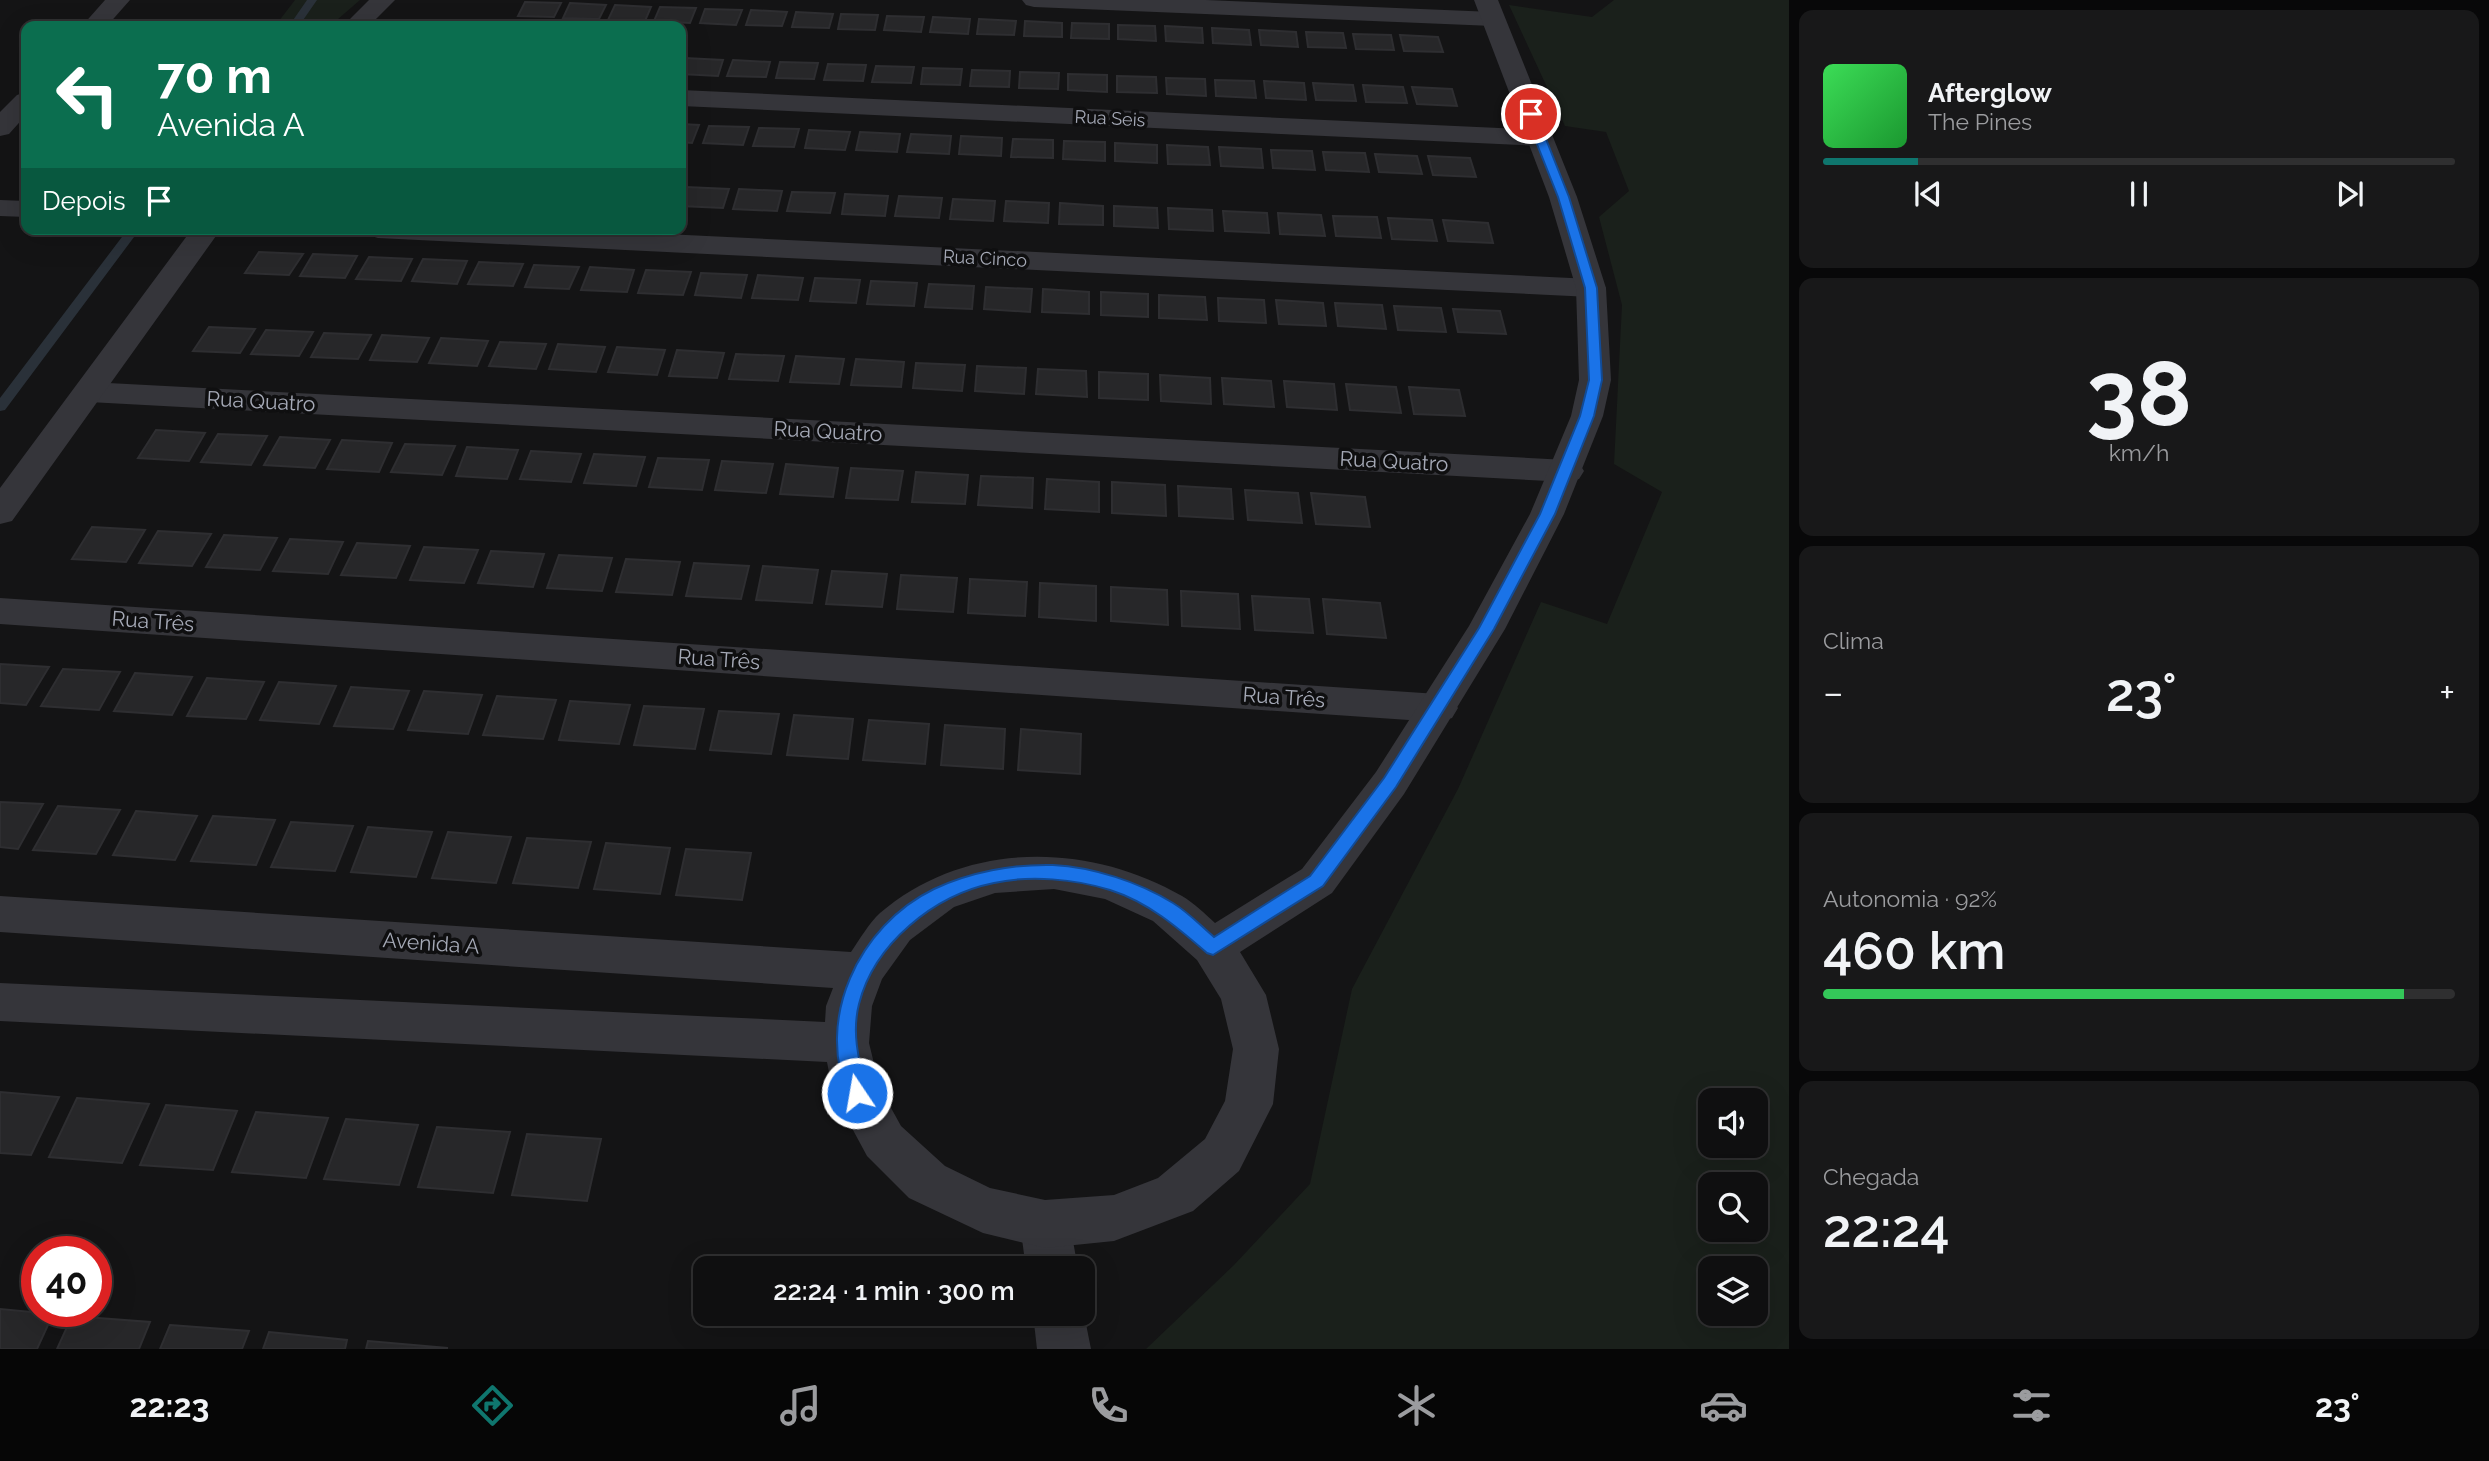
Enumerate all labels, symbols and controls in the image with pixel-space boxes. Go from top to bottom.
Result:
text: 70 m [157,47,272,104]
icon: left [42,49,133,140]
text: Afterglow [1928,78,2052,108]
pin [1501,84,1561,144]
icon: arrive [1512,95,1550,133]
text: Avenida A [157,106,305,143]
street label: Rua Seis [1074,106,1146,130]
text: The Pines [1928,108,2032,135]
icon: previous [1909,175,1947,213]
icon: pause [2120,175,2158,213]
icon: next [2331,175,2369,213]
icon: arrive [140,182,178,220]
text: Depois [42,186,126,216]
street label: Rua Cinco [943,245,1028,271]
text: 38 [2086,340,2192,447]
street label: Rua Quatro [206,386,316,416]
street label: Rua Quatro [773,416,883,446]
text: km/h [2109,439,2169,466]
street label: Rua Quatro [1339,446,1449,476]
street label: Rua Três [111,606,195,636]
text: Clima [1823,627,1884,654]
street label: Rua Três [677,644,761,674]
text: 23° [2106,662,2177,723]
text: − [1823,670,1843,715]
text: + [2439,670,2455,715]
street label: Rua Três [1242,682,1326,712]
text: Autonomia · 92% [1823,885,1997,912]
text: 460 km [1823,920,2005,981]
street label: Avenida A [382,927,480,959]
position arrow [820,1056,894,1130]
map controls [1698,1088,1768,1326]
button: sound [1698,1088,1768,1158]
text: Chegada [1823,1163,1919,1190]
button: search [1698,1172,1768,1242]
text: 22:24 [1823,1198,1950,1259]
speed limit sign: 40 [21,1236,112,1327]
button: layers [1698,1256,1768,1326]
text: 22:24 · 1 min · 300 m [773,1276,1015,1306]
icon: directions [468,1381,517,1430]
icon: music [776,1381,825,1430]
icon: phone [1084,1381,1133,1430]
icon: climate [1392,1381,1441,1430]
icon: car [1699,1381,1748,1430]
icon: filters [2007,1381,2056,1430]
text: 22:23 [129,1387,209,1424]
text: 23° [2315,1387,2360,1424]

